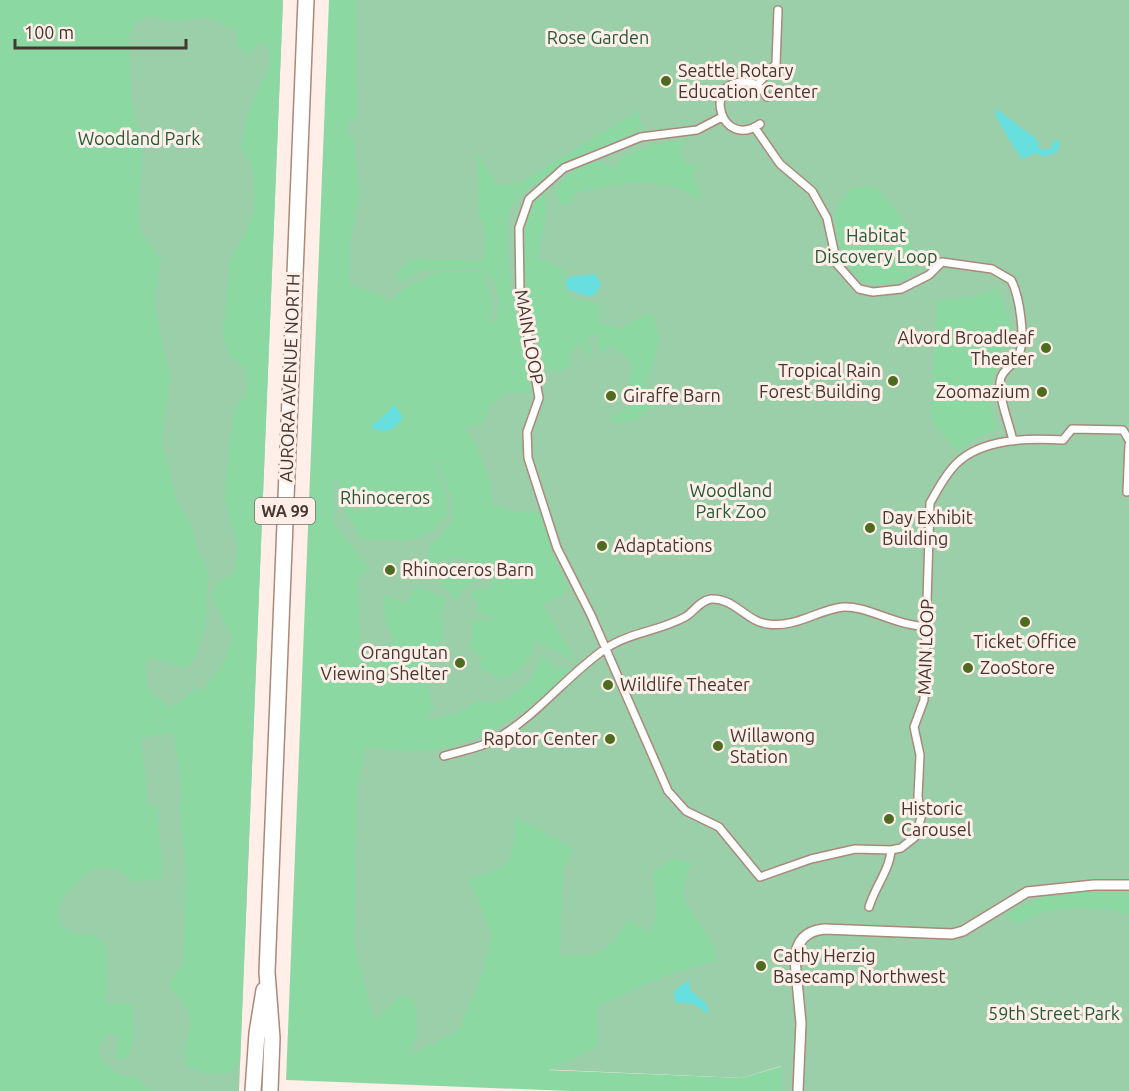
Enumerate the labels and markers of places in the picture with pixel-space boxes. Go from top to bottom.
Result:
place label: Seattle Rotary Education Center [678,60,818,101]
marker: Seattle Rotary Education Center [659,74,673,88]
place label: Alvord Broadleaf Theater [898,327,1034,368]
marker: Alvord Broadleaf Theater [1039,341,1053,355]
place label: Tropical Rain Forest Building [759,360,881,401]
marker: Tropical Rain Forest Building [886,374,900,388]
place label: Zoomazium [936,381,1030,401]
place label: Giraffe Barn [623,385,721,405]
marker: Zoomazium [1035,385,1049,399]
marker: Giraffe Barn [604,389,618,403]
place label: Day Exhibit Building [882,507,973,548]
marker: Day Exhibit Building [863,521,877,535]
place label: Adaptations [614,535,713,555]
marker: Adaptations [595,539,609,553]
place label: Rhinoceros Barn [402,559,534,579]
marker: Rhinoceros Barn [383,563,397,577]
marker: Ticket Office [1018,615,1032,629]
place label: Ticket Office [973,631,1077,651]
place label: Orangutan Viewing Shelter [320,642,448,683]
marker: Orangutan Viewing Shelter [453,656,467,670]
place label: ZooStore [980,657,1055,677]
marker: ZooStore [961,661,975,675]
place label: Wildlife Theater [620,674,750,694]
marker: Wildlife Theater [601,678,615,692]
place label: Willawong Station [730,725,815,766]
place label: Raptor Center [484,728,598,748]
marker: Raptor Center [603,732,617,746]
marker: Willawong Station [711,739,725,753]
place label: Historic Carousel [901,798,972,839]
marker: Historic Carousel [882,812,896,826]
place label: Cathy Herzig Basecamp Northwest [773,945,946,986]
marker: Cathy Herzig Basecamp Northwest [754,959,768,973]

